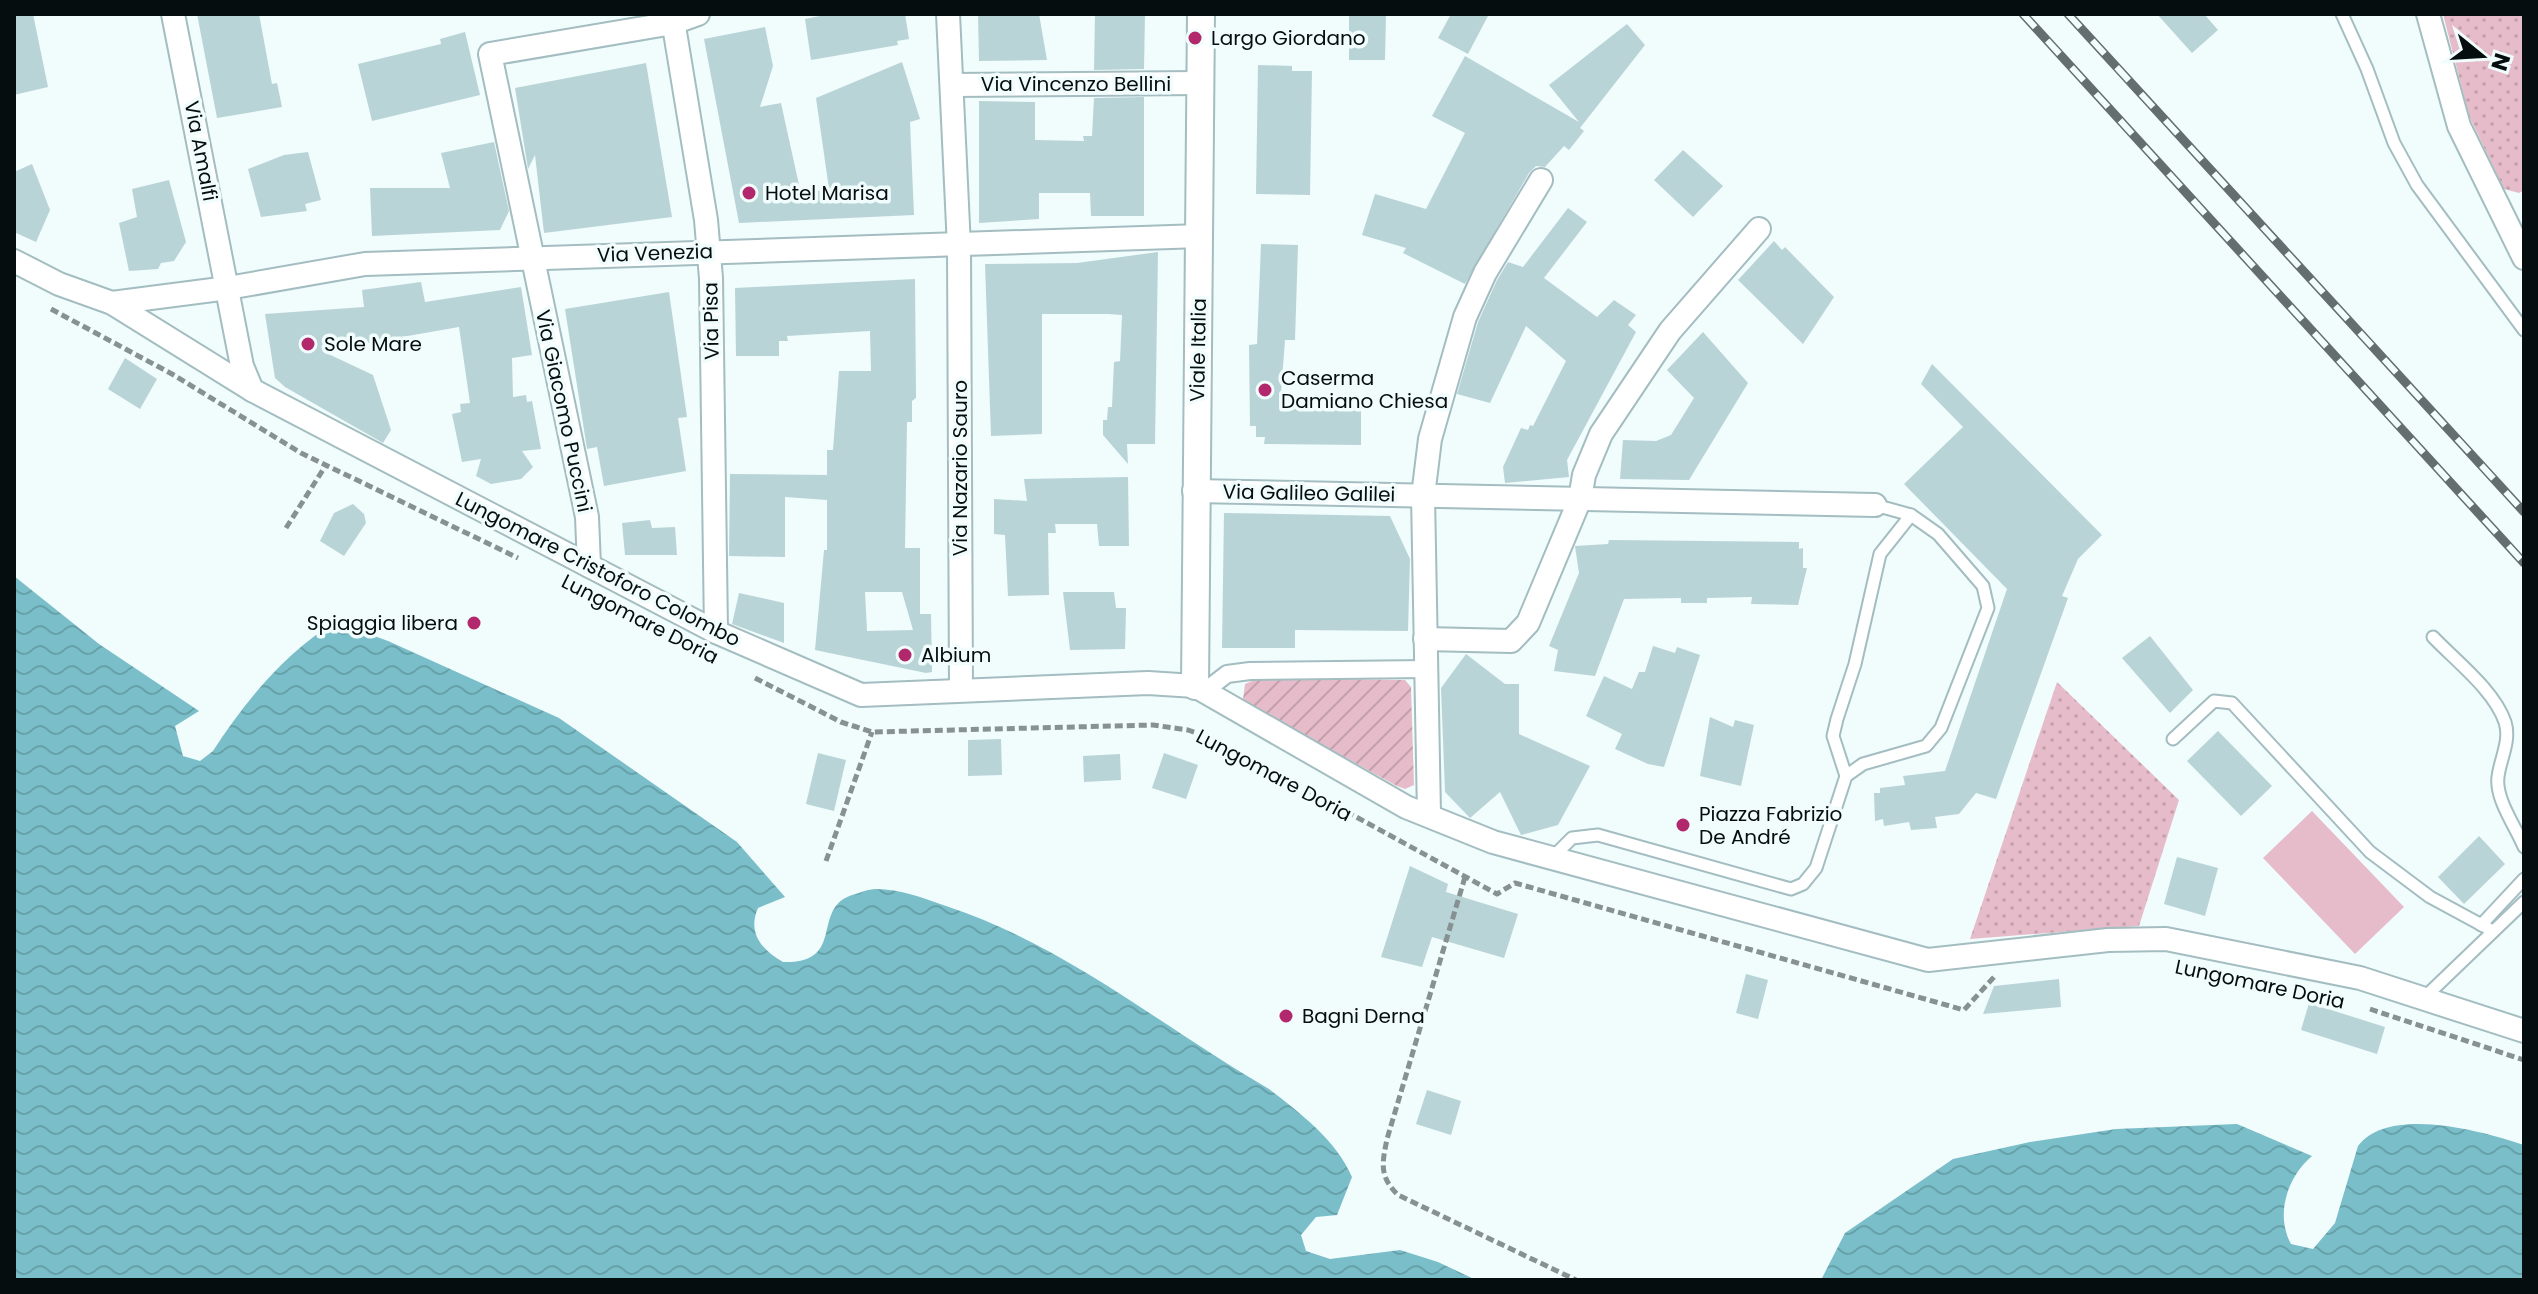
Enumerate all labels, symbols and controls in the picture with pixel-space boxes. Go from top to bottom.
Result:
north arrow [2442,16,2522,96]
place label: Largo Giordano [1211,24,1366,52]
marker: Largo Giordano [1186,29,1204,47]
text: N [2483,49,2518,75]
street label: Via Vincenzo Bellini [981,70,1171,98]
street label: Via Amalfi [178,99,224,203]
place label: Hotel Marisa [765,179,889,207]
marker: Hotel Marisa [740,184,758,202]
street label: Via Venezia [597,237,713,269]
street label: Via Pisa [696,282,726,360]
street label: Viale Italia [1183,298,1213,402]
street label: Via Giacomo Puccini [529,307,599,515]
place label: Sole Mare [324,330,422,358]
marker: Sole Mare [299,335,317,353]
place label: Caserma Damiano Chiesa [1281,364,1448,415]
street label: Via Nazario Sauro [946,380,974,556]
marker: Caserma Damiano Chiesa [1256,381,1274,399]
street label: Via Galileo Galilei [1222,477,1396,509]
street label: Lungomare Cristoforo Colombo [451,485,745,653]
street label: Lungomare Doria [557,567,723,671]
place label: Spiaggia libera [307,609,458,637]
marker: Spiaggia libera [465,614,483,632]
place label: Albium [921,641,991,669]
marker: Albium [896,646,914,664]
street label: Lungomare Doria [1191,722,1357,828]
place label: Piazza Fabrizio De André [1699,800,1842,851]
marker: Piazza Fabrizio De André [1674,816,1692,834]
street label: Lungomare Doria [2173,952,2347,1016]
place label: Bagni Derna [1302,1002,1425,1030]
marker: Bagni Derna [1277,1007,1295,1025]

